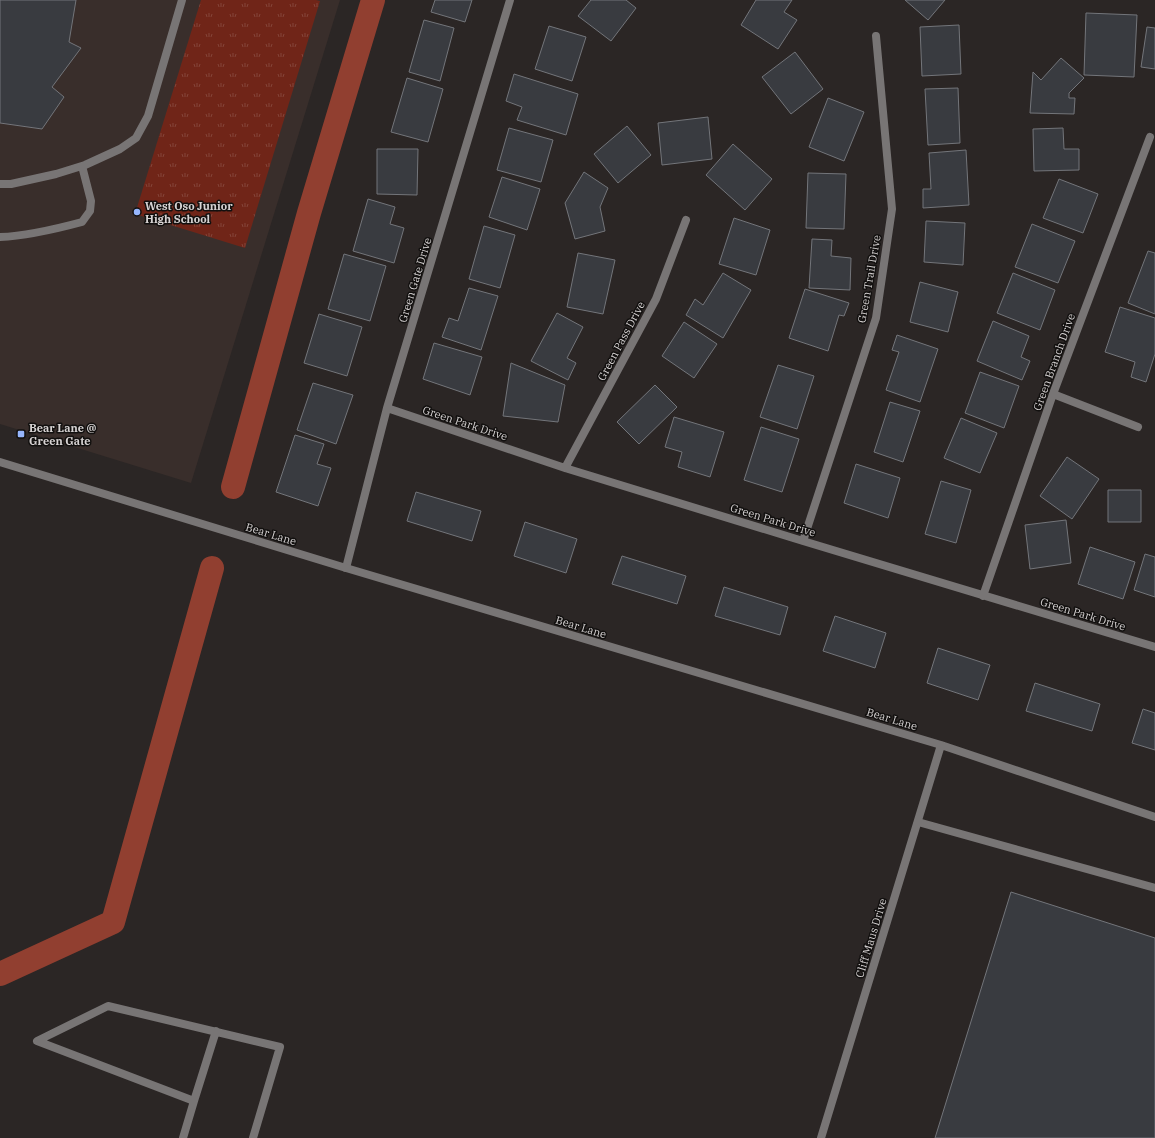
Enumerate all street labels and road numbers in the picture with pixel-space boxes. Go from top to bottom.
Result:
street label: Green Trail Drive [854,234,884,324]
street label: Green Gate Drive [395,236,435,324]
street label: Green Pass Drive [594,299,648,383]
street label: Green Branch Drive [1030,311,1078,412]
street label: Green Park Drive [421,403,509,443]
street label: Green Park Drive [729,500,817,540]
street label: Bear Lane [244,520,298,548]
street label: Green Park Drive [1039,594,1127,634]
street label: Bear Lane [554,613,608,641]
street label: Bear Lane [865,705,919,733]
street label: Cliff Maus Drive [852,897,890,979]

